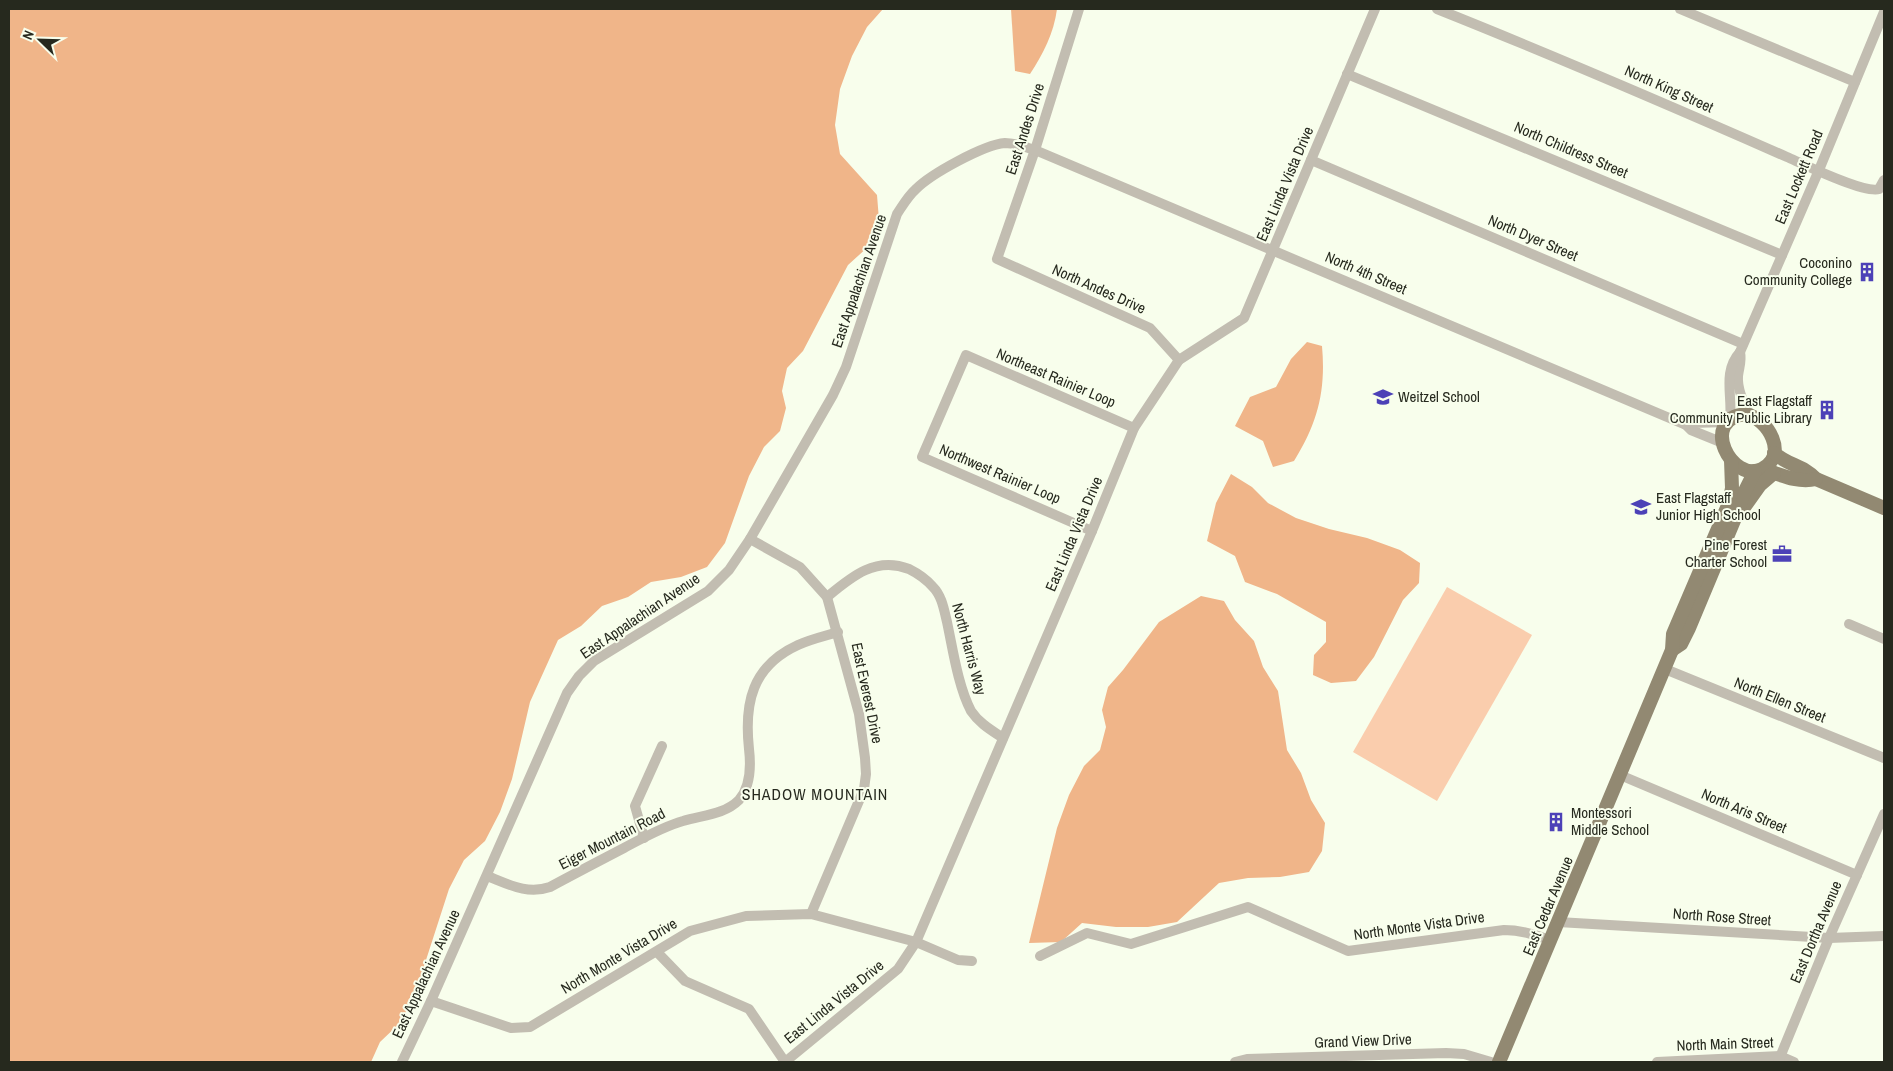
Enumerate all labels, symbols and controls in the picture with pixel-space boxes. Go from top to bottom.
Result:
north arrow [15,15,65,65]
text: N [18,28,38,42]
street label: North King Street [1622,60,1717,118]
street label: East Andes Drive [1000,80,1049,177]
street label: North Childress Street [1511,116,1632,183]
street label: East Linda Vista Drive [1251,123,1318,244]
street label: East Lockett Road [1769,126,1828,227]
street label: North Dyer Street [1485,209,1582,266]
street label: East Appalachian Avenue [826,211,891,350]
street label: North 4th Street [1322,246,1411,299]
place label: Coconino Community College [1744,252,1852,290]
street label: North Andes Drive [1049,259,1150,319]
building icon: Coconino Community College [1856,261,1878,283]
street label: Northeast Rainier Loop [993,343,1119,412]
school or university icon: Weitzel School [1372,386,1394,408]
place label: Weitzel School [1398,386,1480,407]
place label: East Flagstaff Community Public Library [1670,390,1813,428]
building icon: East Flagstaff Community Public Library [1816,399,1838,421]
street label: Northwest Rainier Loop [936,438,1064,509]
street label: East Linda Vista Drive [1040,473,1107,594]
place label: East Flagstaff Junior High School [1656,487,1761,525]
school or university icon: East Flagstaff Junior High School [1630,496,1652,518]
place label: Pine Forest Charter School [1685,534,1768,572]
office icon: Pine Forest Charter School [1771,543,1793,565]
street label: East Appalachian Avenue [576,568,704,663]
street label: North Harris Way [947,600,992,698]
street label: East Everest Drive [847,641,888,745]
street label: North Ellen Street [1731,672,1830,728]
district label: SHADOW MOUNTAIN [742,783,888,805]
street label: North Aris Street [1698,783,1791,838]
place label: Montessori Middle School [1571,802,1649,840]
street label: Eiger Mountain Road [555,803,669,874]
building icon: Montessori Middle School [1545,811,1567,833]
street label: East Cedar Avenue [1517,853,1578,959]
street label: East Dortha Avenue [1785,877,1847,986]
street label: North Rose Street [1672,903,1772,930]
street label: East Appalachian Avenue [386,906,465,1042]
street label: North Monte Vista Drive [1352,906,1486,945]
street label: North Monte Vista Drive [557,913,681,998]
street label: East Linda Vista Drive [779,955,888,1048]
street label: Grand View Drive [1314,1028,1412,1053]
street label: North Main Street [1676,1031,1774,1056]

